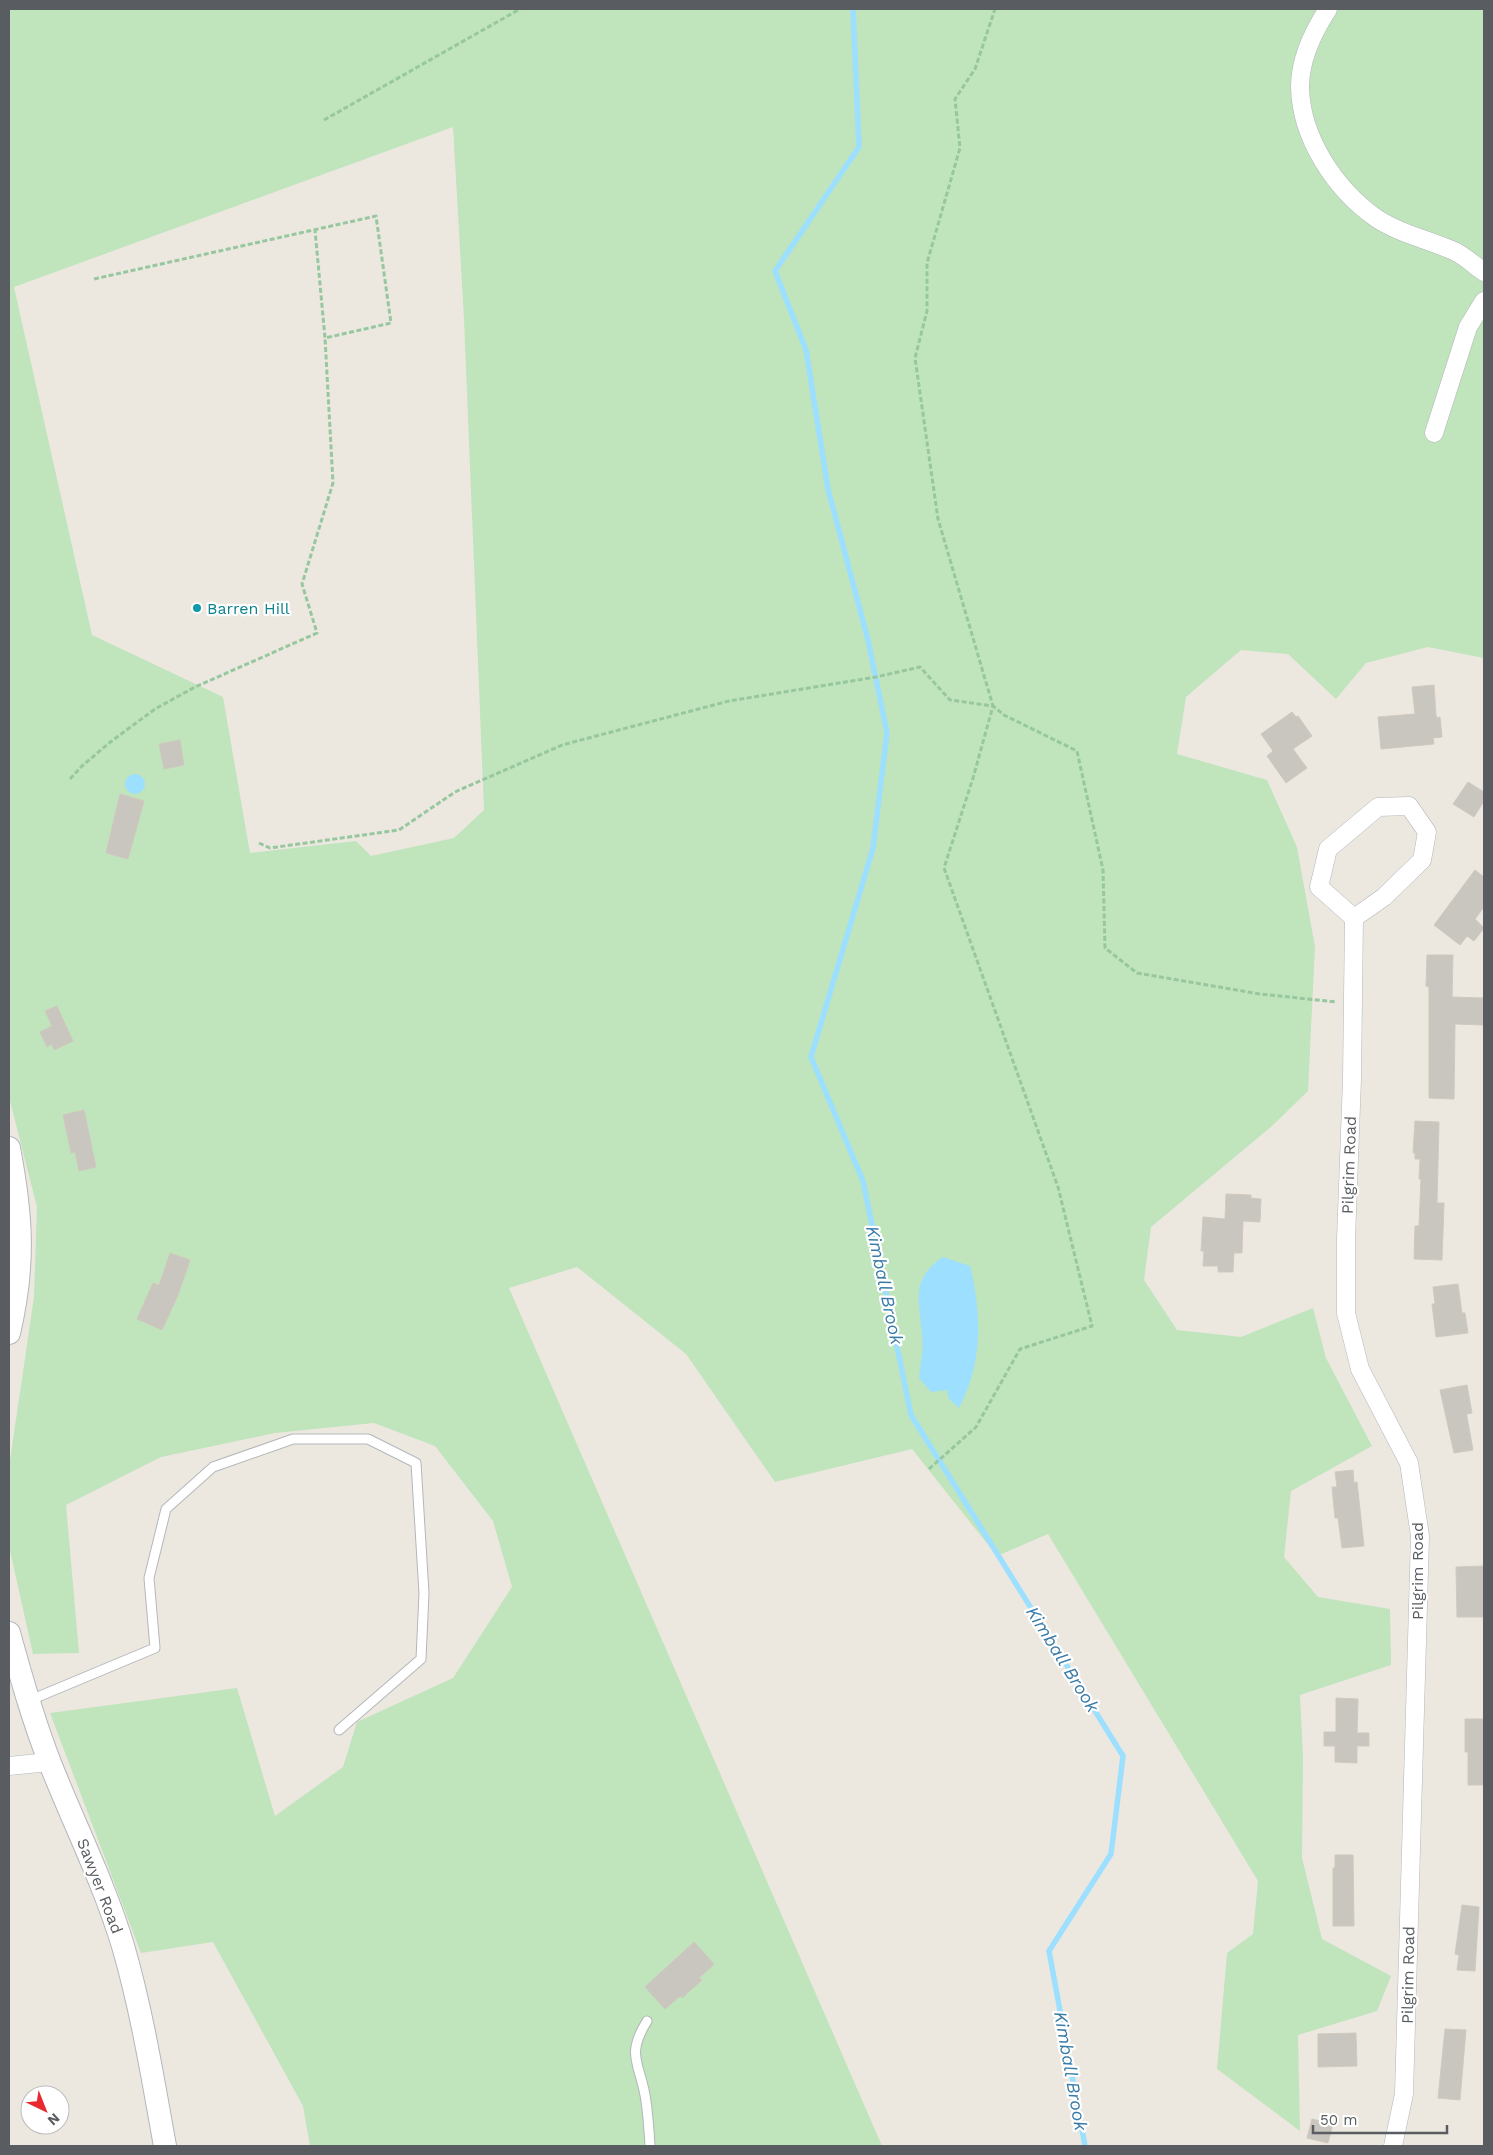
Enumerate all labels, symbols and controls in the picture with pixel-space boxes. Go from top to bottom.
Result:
place label: Barren Hill [207,599,290,618]
marker: Barren Hill [191,602,203,614]
street label: Pilgrim Road [1338,1116,1360,1214]
water label: Kimball Brook [862,1224,908,1348]
street label: Pilgrim Road [1408,1522,1427,1620]
water label: Kimball Brook [1022,1602,1105,1717]
street label: Sawyer Road [73,1836,127,1936]
street label: Pilgrim Road [1398,1926,1418,2024]
water label: Kimball Brook [1050,2010,1092,2134]
north arrow [20,2085,70,2135]
scale bar [1313,2102,1447,2134]
text: N [45,2110,63,2129]
text: 50 m [1320,2111,1357,2129]

